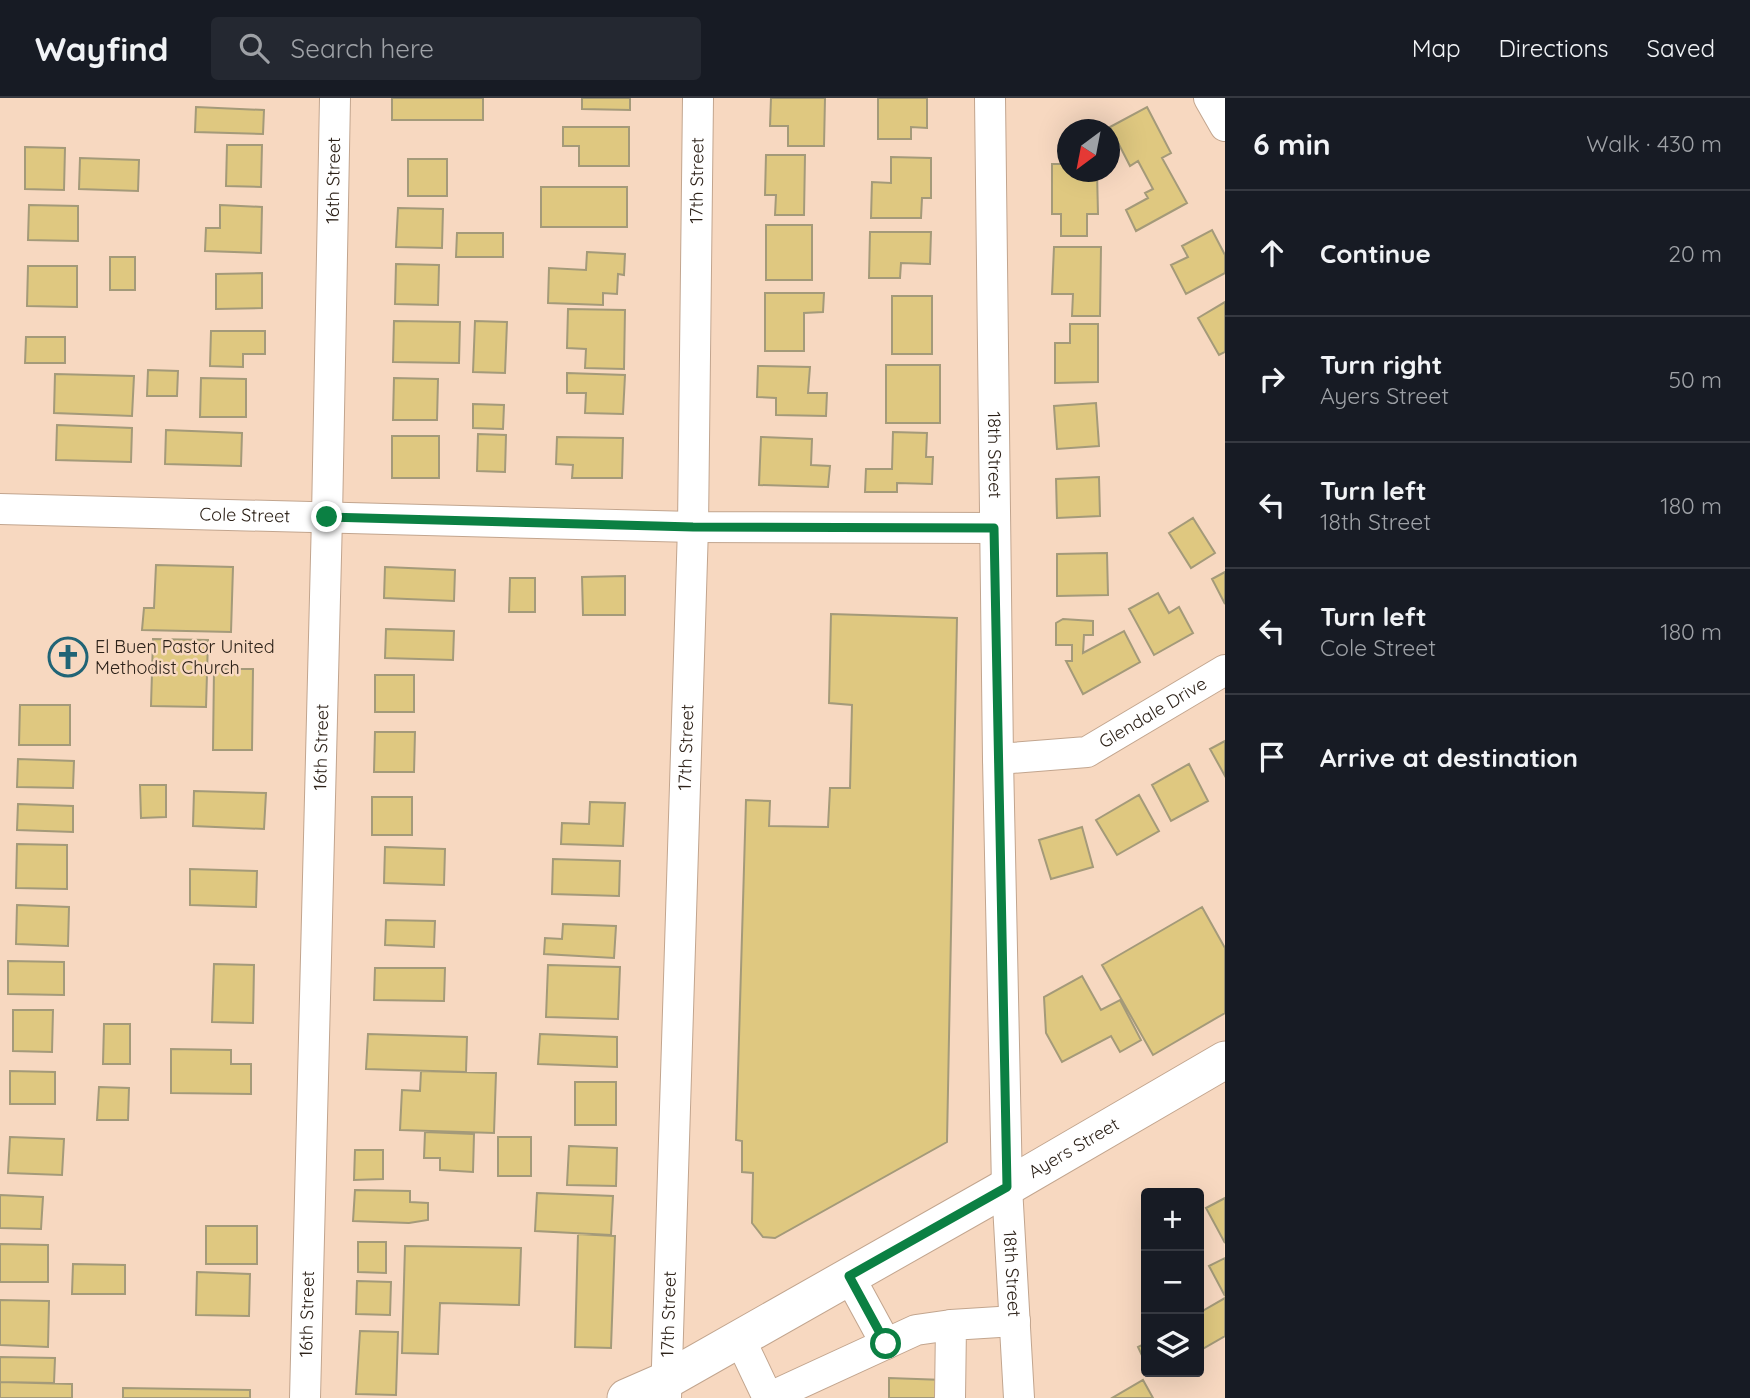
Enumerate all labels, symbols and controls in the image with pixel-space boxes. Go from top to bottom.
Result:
search box [211,17,701,80]
text: Wayfind [35,28,169,69]
icon: search [235,29,273,67]
text: Search here [291,32,434,65]
text: Map [1412,33,1461,63]
text: Directions [1499,33,1609,63]
text: Saved [1647,33,1715,63]
north arrow [1057,119,1120,182]
text: 6 min [1253,125,1331,163]
text: Walk · 430 m [1586,129,1722,158]
street label: 16th Street [321,137,345,224]
street label: 17th Street [685,137,709,224]
icon: ahead [1253,234,1291,272]
text: Continue [1320,237,1431,270]
text: 20 m [1668,239,1722,268]
text: Turn right [1320,348,1442,381]
icon: right [1253,360,1291,398]
text: 50 m [1669,365,1722,394]
text: Ayers Street [1320,381,1449,410]
street label: 18th Street [983,411,1007,499]
text: Turn left [1320,474,1427,507]
icon: left [1253,486,1291,524]
text: 180 m [1660,491,1722,520]
route end [311,501,342,532]
street label: Cole Street [199,502,291,528]
text: 18th Street [1320,507,1431,536]
text: Turn left [1320,600,1427,633]
icon: left [1253,612,1291,650]
text: 180 m [1660,617,1722,646]
text: Cole Street [1320,633,1436,662]
place label: El Buen Pastor United Methodist Church [95,635,275,679]
church icon: El Buen Pastor United Methodist Church [47,636,89,678]
street label: Glendale Drive [1095,672,1211,753]
street label: 16th Street [308,703,333,791]
street label: 17th Street [673,704,699,791]
icon: arrive [1253,738,1291,776]
text: Arrive at destination [1320,741,1578,774]
street label: Ayers Street [1024,1112,1123,1183]
map controls [1141,1188,1204,1377]
button: + [1141,1188,1204,1251]
street label: 18th Street [998,1230,1026,1318]
button: − [1141,1251,1204,1314]
street label: 16th Street [294,1270,319,1358]
street label: 17th Street [655,1270,681,1358]
button: layers [1141,1314,1204,1377]
route start [870,1328,901,1359]

